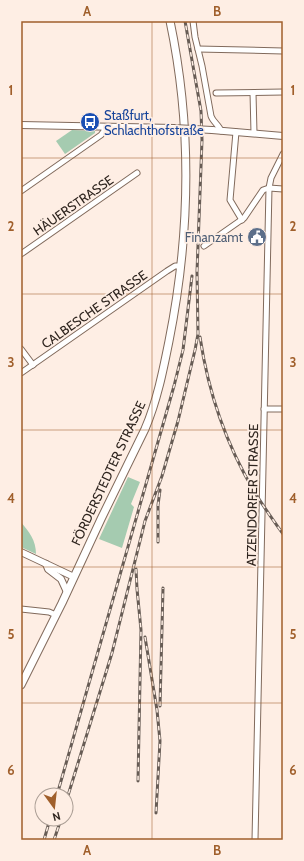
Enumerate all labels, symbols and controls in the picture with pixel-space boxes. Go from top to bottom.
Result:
text: A [83,3,92,19]
text: B [213,3,221,19]
text: 1 [9,82,13,98]
text: 1 [291,82,295,98]
place label: Staßfurt, Schlachthofstraße [104,107,204,138]
bus stop icon: Staßfurt, Schlachthofstraße [79,111,101,133]
street label: HÄUERSTRASSE [30,171,116,239]
text: 2 [8,218,15,234]
text: 2 [290,218,297,234]
public building icon: Finanzamt [246,226,268,248]
place label: Finanzamt [185,229,244,245]
street label: CALBESCHE STRASSE [38,267,150,351]
text: 3 [7,354,15,370]
text: 3 [289,354,297,370]
street label: FÖRDERSTEDTER STRASSE [67,398,149,548]
street label: ATZENDORFER STRASSE [243,424,261,566]
text: 4 [7,490,15,506]
text: 4 [289,490,297,506]
text: 5 [8,626,15,642]
text: 5 [290,626,297,642]
text: 6 [7,762,15,778]
text: 6 [289,762,297,778]
north arrow [34,787,74,827]
text: N [51,809,62,824]
text: A [83,842,92,858]
text: B [213,842,221,858]

